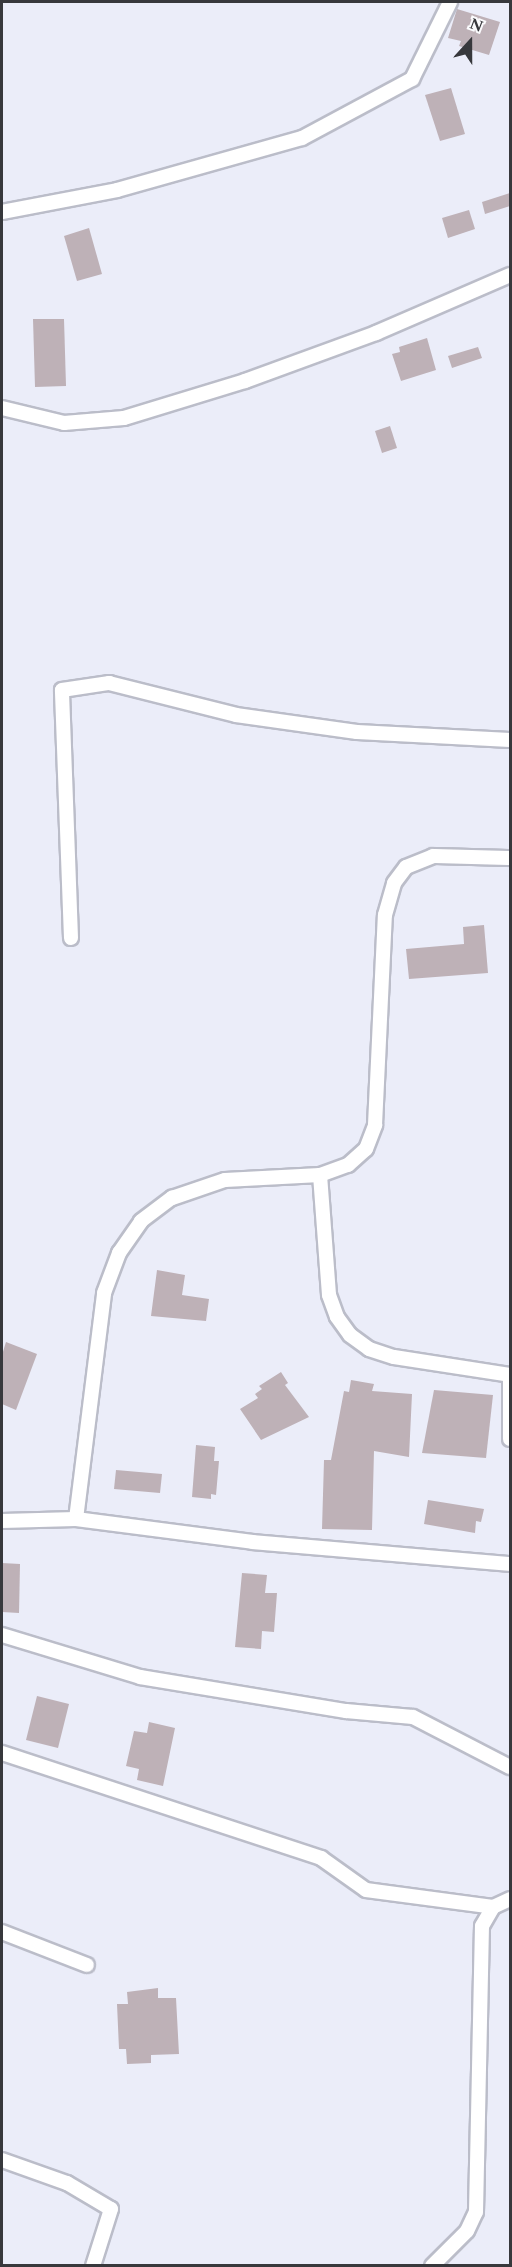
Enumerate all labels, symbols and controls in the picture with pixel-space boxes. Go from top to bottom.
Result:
north arrow [440,12,500,72]
text: N [466,12,487,39]

